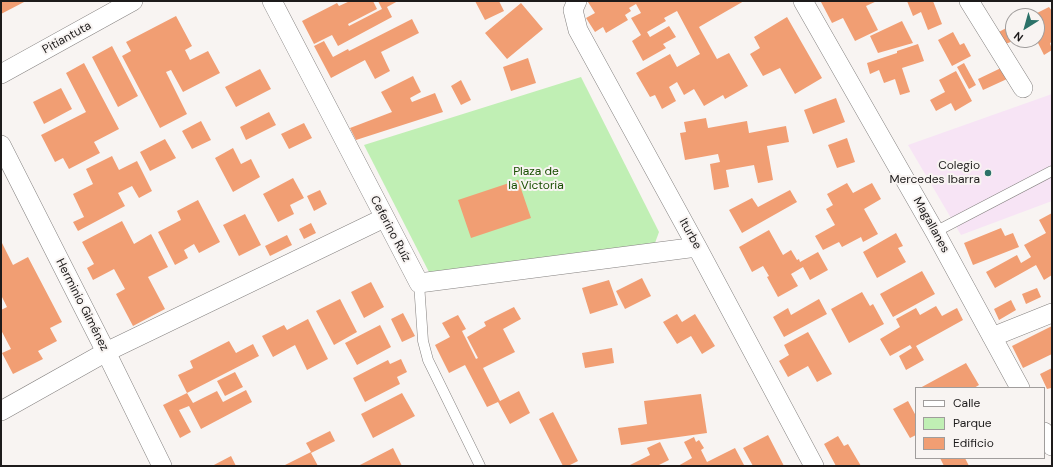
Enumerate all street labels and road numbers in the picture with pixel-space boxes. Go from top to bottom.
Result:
street label: Pitiantuta [40,19,94,57]
street label: Ceferino Ruíz [367,193,413,265]
street label: Magallanes [910,195,952,255]
street label: Iturbe [676,216,704,252]
street label: Herminio Giménez [52,256,112,354]

